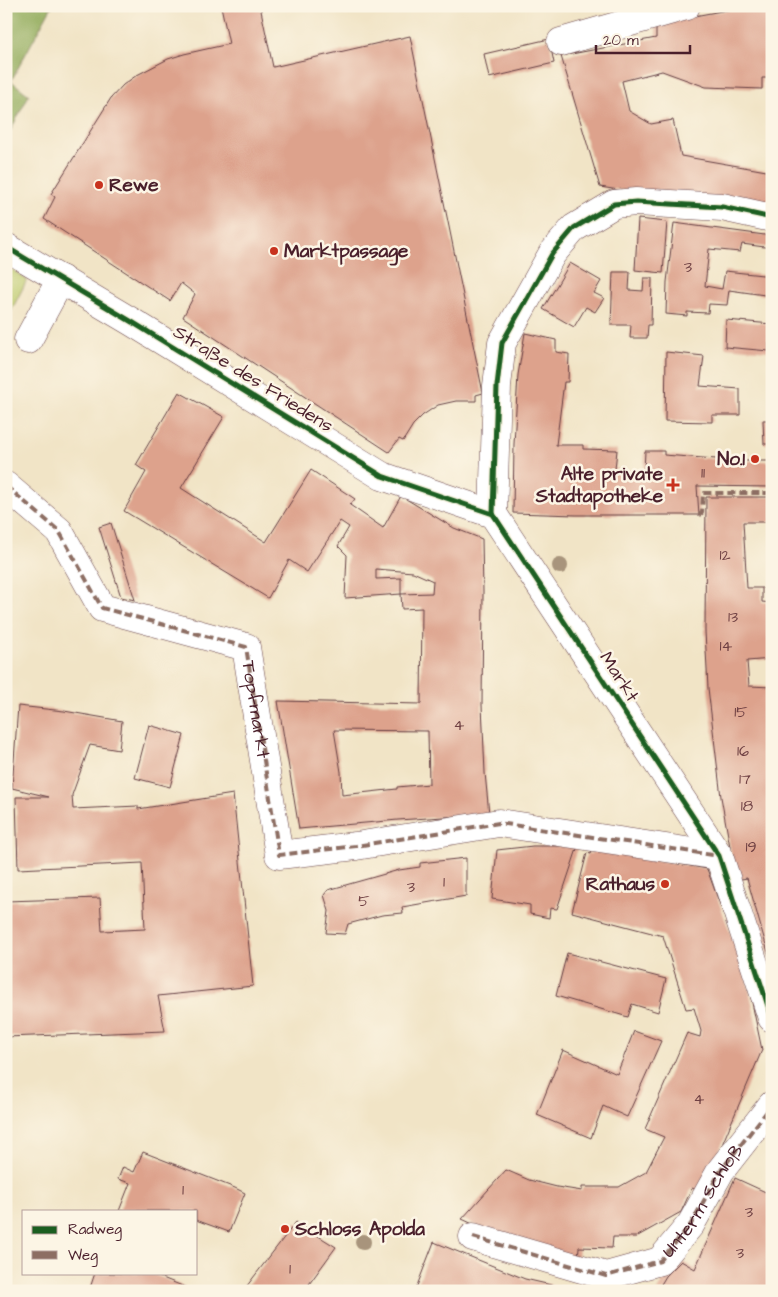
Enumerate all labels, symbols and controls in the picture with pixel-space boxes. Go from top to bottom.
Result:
scale bar [596,22,689,54]
text: 20 m [603,30,639,51]
place label: Rewe [109,172,159,199]
marker: Rewe [93,179,105,191]
place label: Marktpassage [284,238,409,266]
marker: Marktpassage [268,245,280,257]
house number: 3 [684,256,692,278]
street label: Straße des Friedens [168,319,338,439]
place label: No.1 [717,446,746,473]
marker: No.1 [749,453,761,465]
place label: Alte private Stadtapotheke [535,461,664,510]
house number: 11 [701,462,705,484]
marker: Alte private Stadtapotheke [667,479,679,491]
house number: 12 [719,544,731,566]
house number: 13 [728,606,738,628]
house number: 14 [720,635,733,657]
street label: Markt [593,646,646,708]
street label: Topfmarkt [235,658,277,760]
house number: 15 [734,701,748,723]
house number: 4 [454,714,465,736]
house number: 16 [737,740,749,762]
house number: 17 [739,768,751,790]
house number: 18 [741,795,753,817]
house number: 19 [745,836,757,858]
house number: 1 [443,871,445,893]
place label: Rathaus [586,871,655,898]
house number: 3 [407,876,415,898]
marker: Rathaus [659,878,671,890]
house number: 5 [358,890,370,912]
house number: 4 [694,1088,705,1110]
street label: Unterm Schloß [655,1138,750,1263]
house number: 1 [182,1179,184,1201]
house number: 3 [745,1201,753,1223]
legend [22,1210,198,1274]
place label: Schloss Apolda [294,1216,425,1243]
text: Radweg [68,1219,122,1241]
marker: Schloss Apolda [279,1223,291,1235]
house number: 3 [736,1242,744,1264]
text: Weg [68,1245,98,1267]
house number: 1 [289,1258,291,1280]

